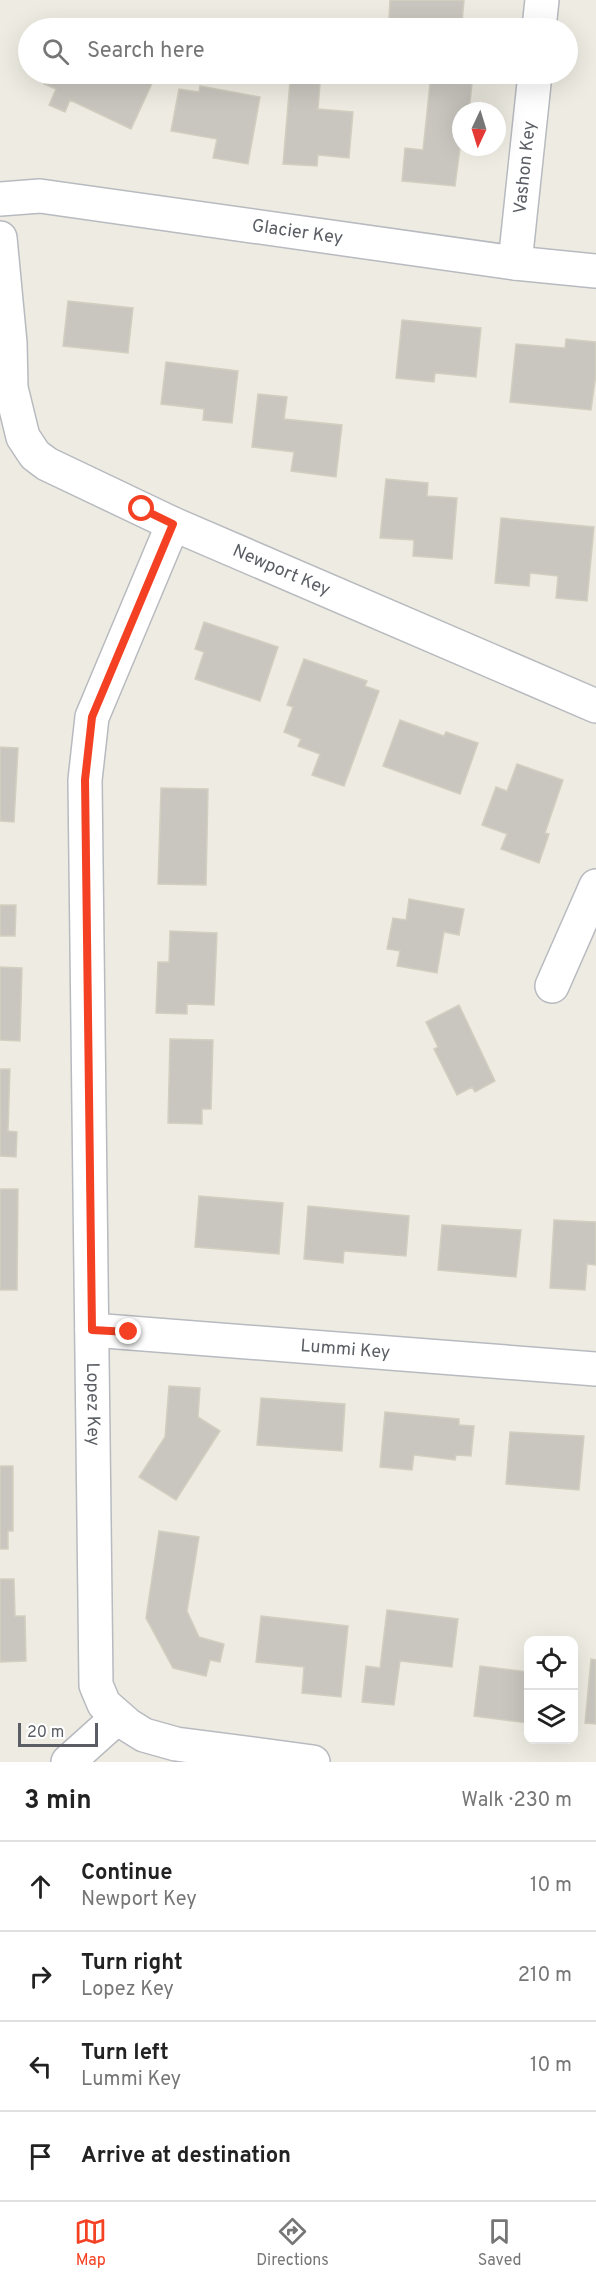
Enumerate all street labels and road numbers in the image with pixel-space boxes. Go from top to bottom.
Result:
street label: Vashon Key [509,120,541,215]
street label: Glacier Key [250,214,344,250]
street label: Newport Key [229,539,334,602]
street label: Lummi Key [299,1335,391,1365]
street label: Lopez Key [81,1362,105,1446]

